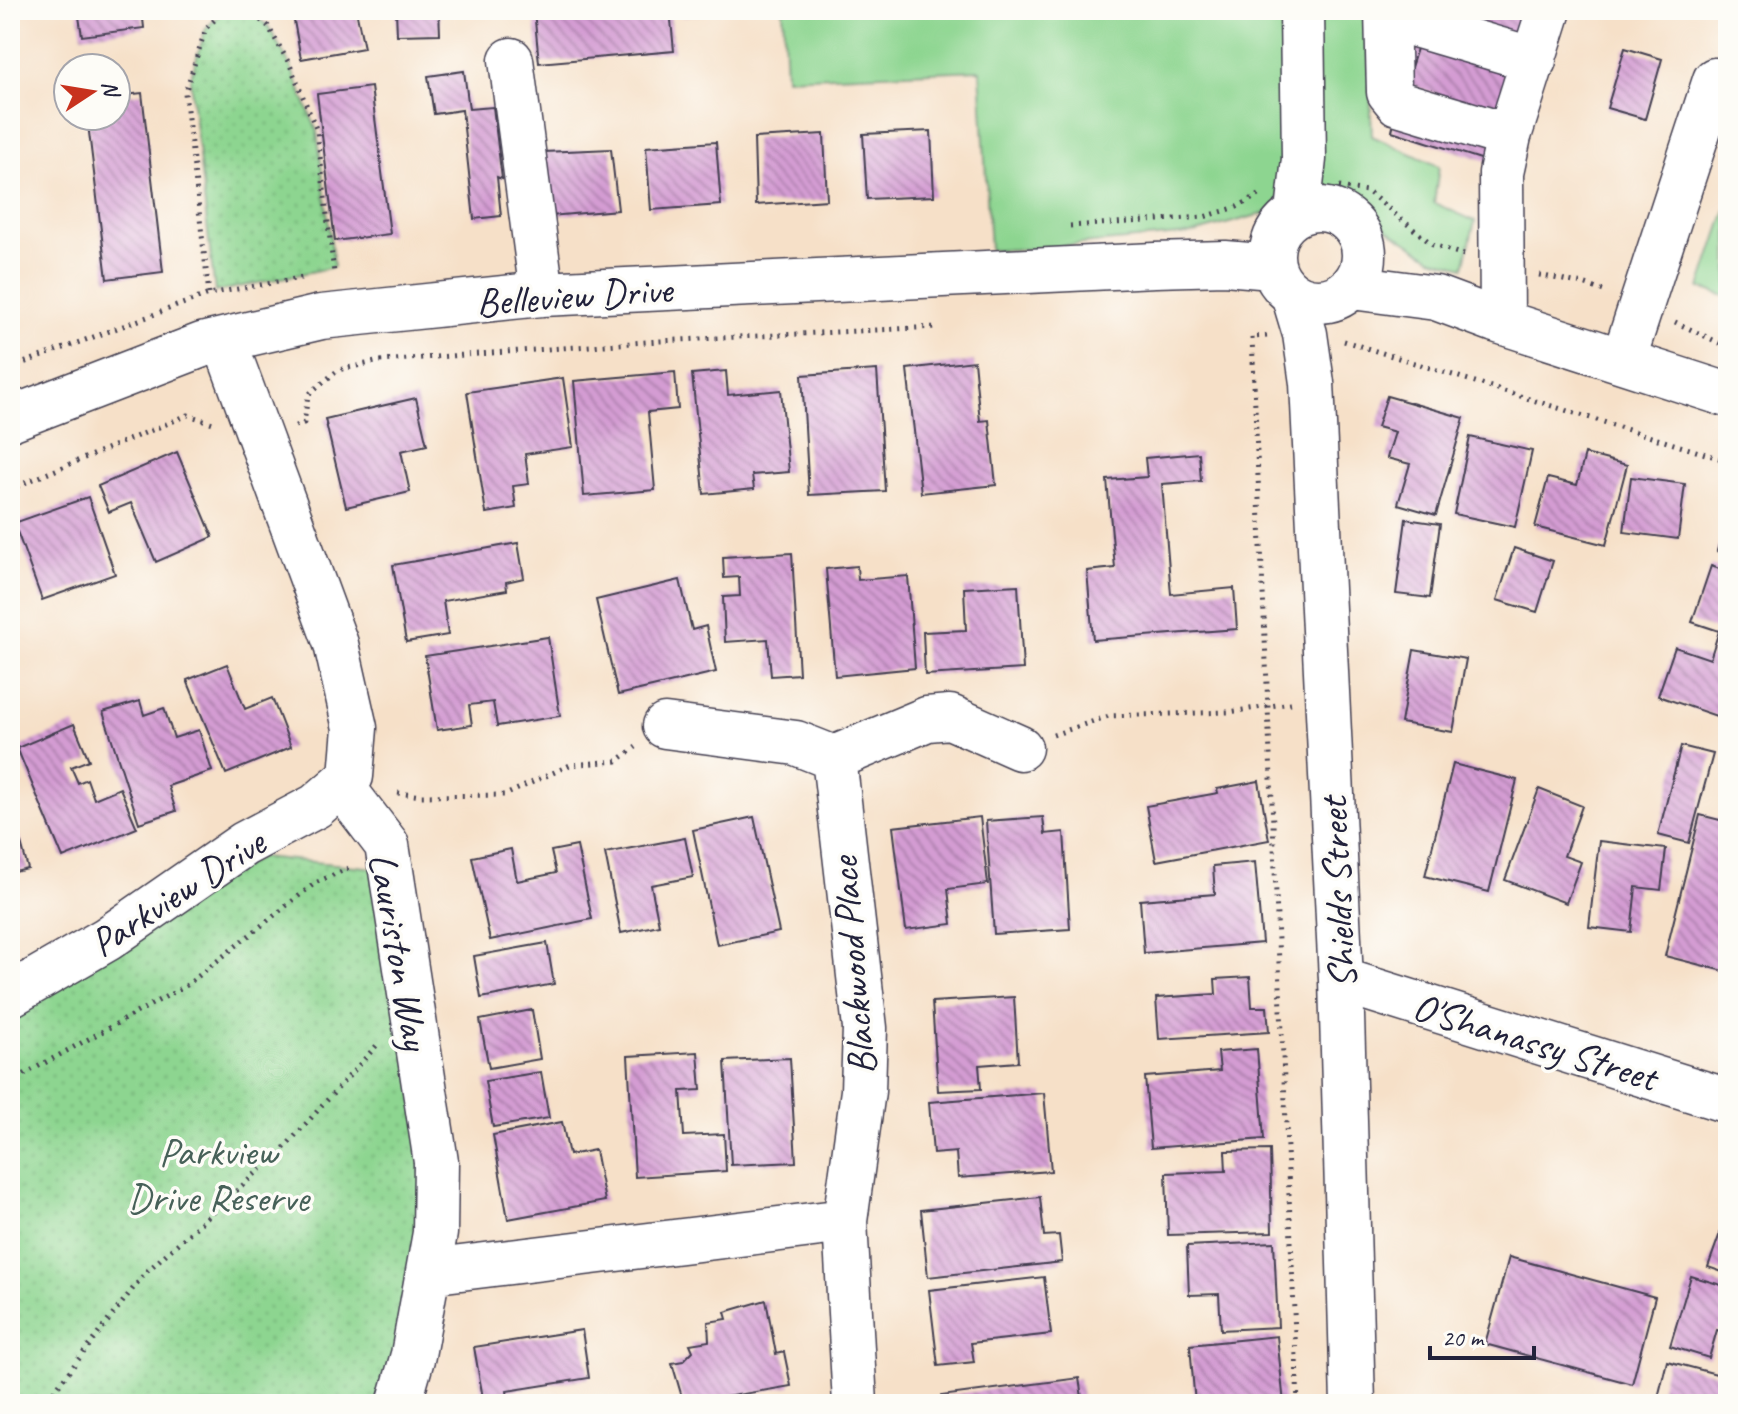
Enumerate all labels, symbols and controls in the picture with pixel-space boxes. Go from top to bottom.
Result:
north arrow [52,52,132,132]
text: N [95,78,126,101]
street label: Belleview Drive [475,264,677,328]
street label: Shields Street [1308,792,1368,990]
street label: Parkview Drive [81,816,277,968]
street label: Lauriston Way [357,849,441,1056]
street label: Blackwood Place [818,852,887,1077]
street label: O'Shanassy Street [1407,981,1666,1104]
park label: Parkview Drive Reserve [127,1127,312,1223]
scale bar [1430,1310,1534,1360]
text: 20 m [1442,1323,1485,1353]

